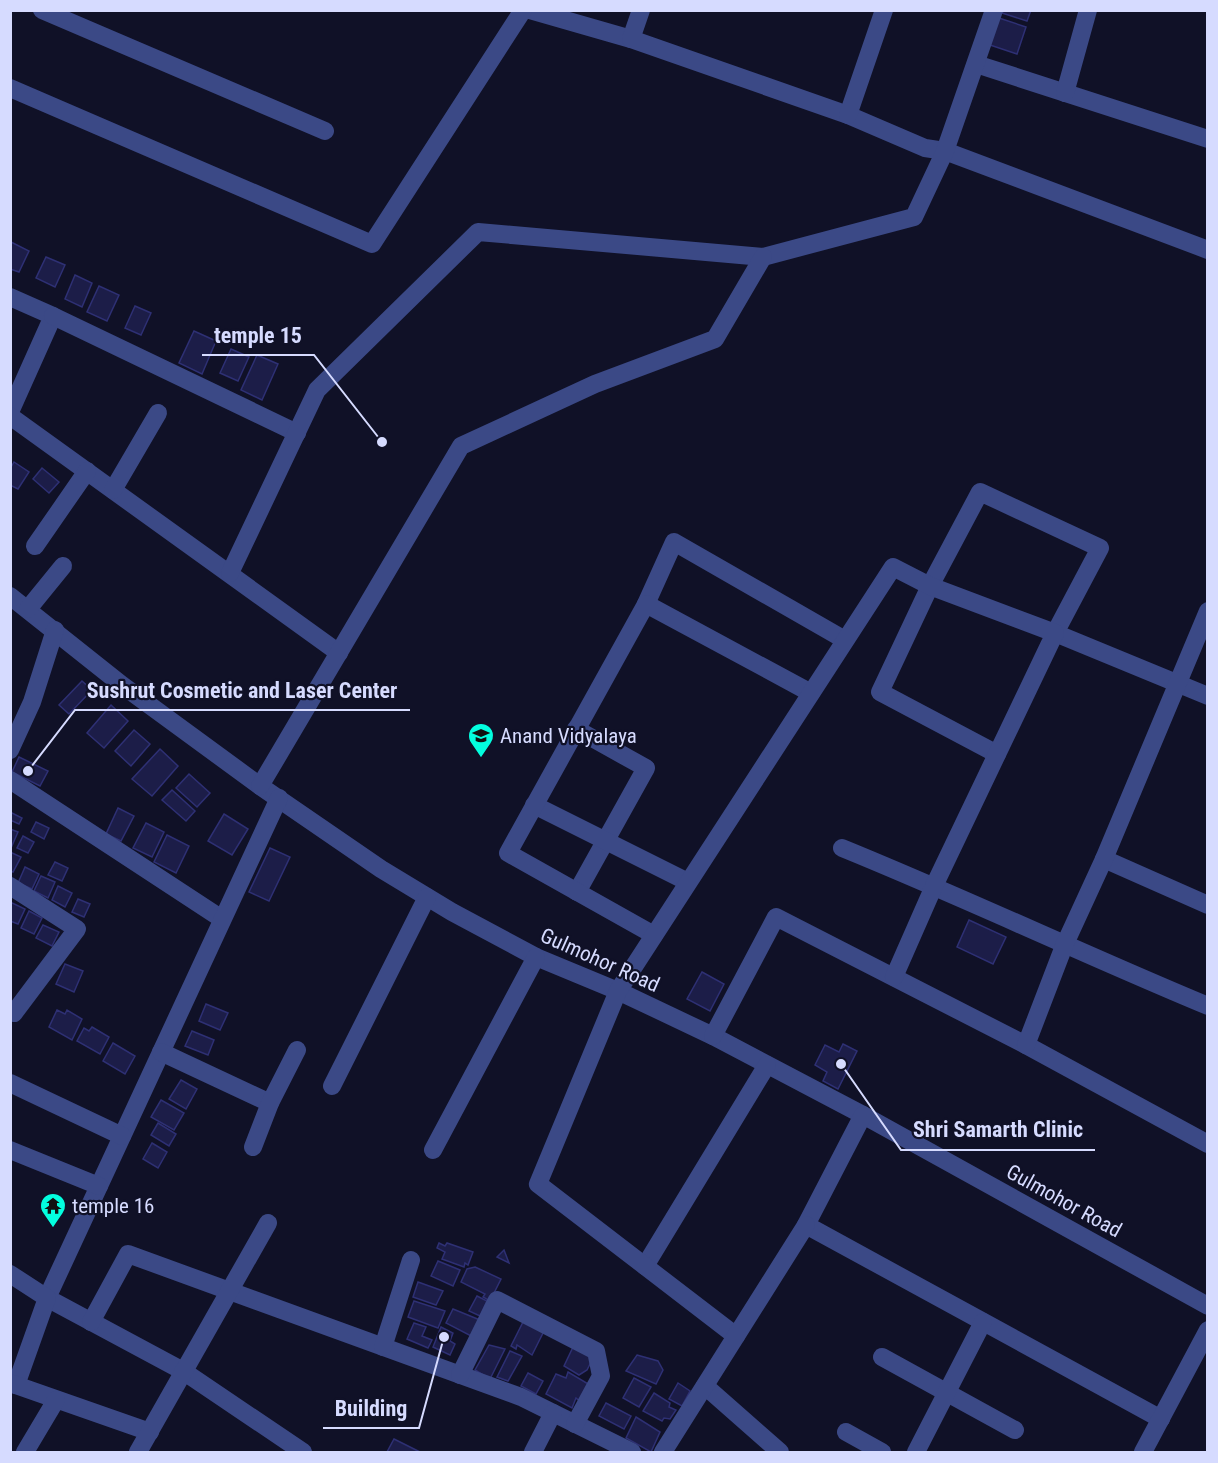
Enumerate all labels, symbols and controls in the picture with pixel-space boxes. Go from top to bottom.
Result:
callout: temple 15 [202,315,314,355]
text: temple 15 [214,323,302,348]
callout: Sushrut Cosmetic and Laser Center [75,670,410,710]
text: Sushrut Cosmetic and Laser Center [87,678,397,703]
school or university icon: Anand Vidyalaya [466,721,496,759]
place label: Anand Vidyalaya [500,724,637,748]
street label: Gulmohor Road [537,923,663,997]
callout: Shri Samarth Clinic [901,1110,1095,1150]
text: Shri Samarth Clinic [913,1117,1083,1142]
street label: Gulmohor Road [1002,1160,1126,1242]
temple icon: temple 16 [38,1191,68,1229]
place label: temple 16 [72,1194,154,1218]
callout: Building [323,1388,419,1428]
text: Building [335,1396,407,1421]

